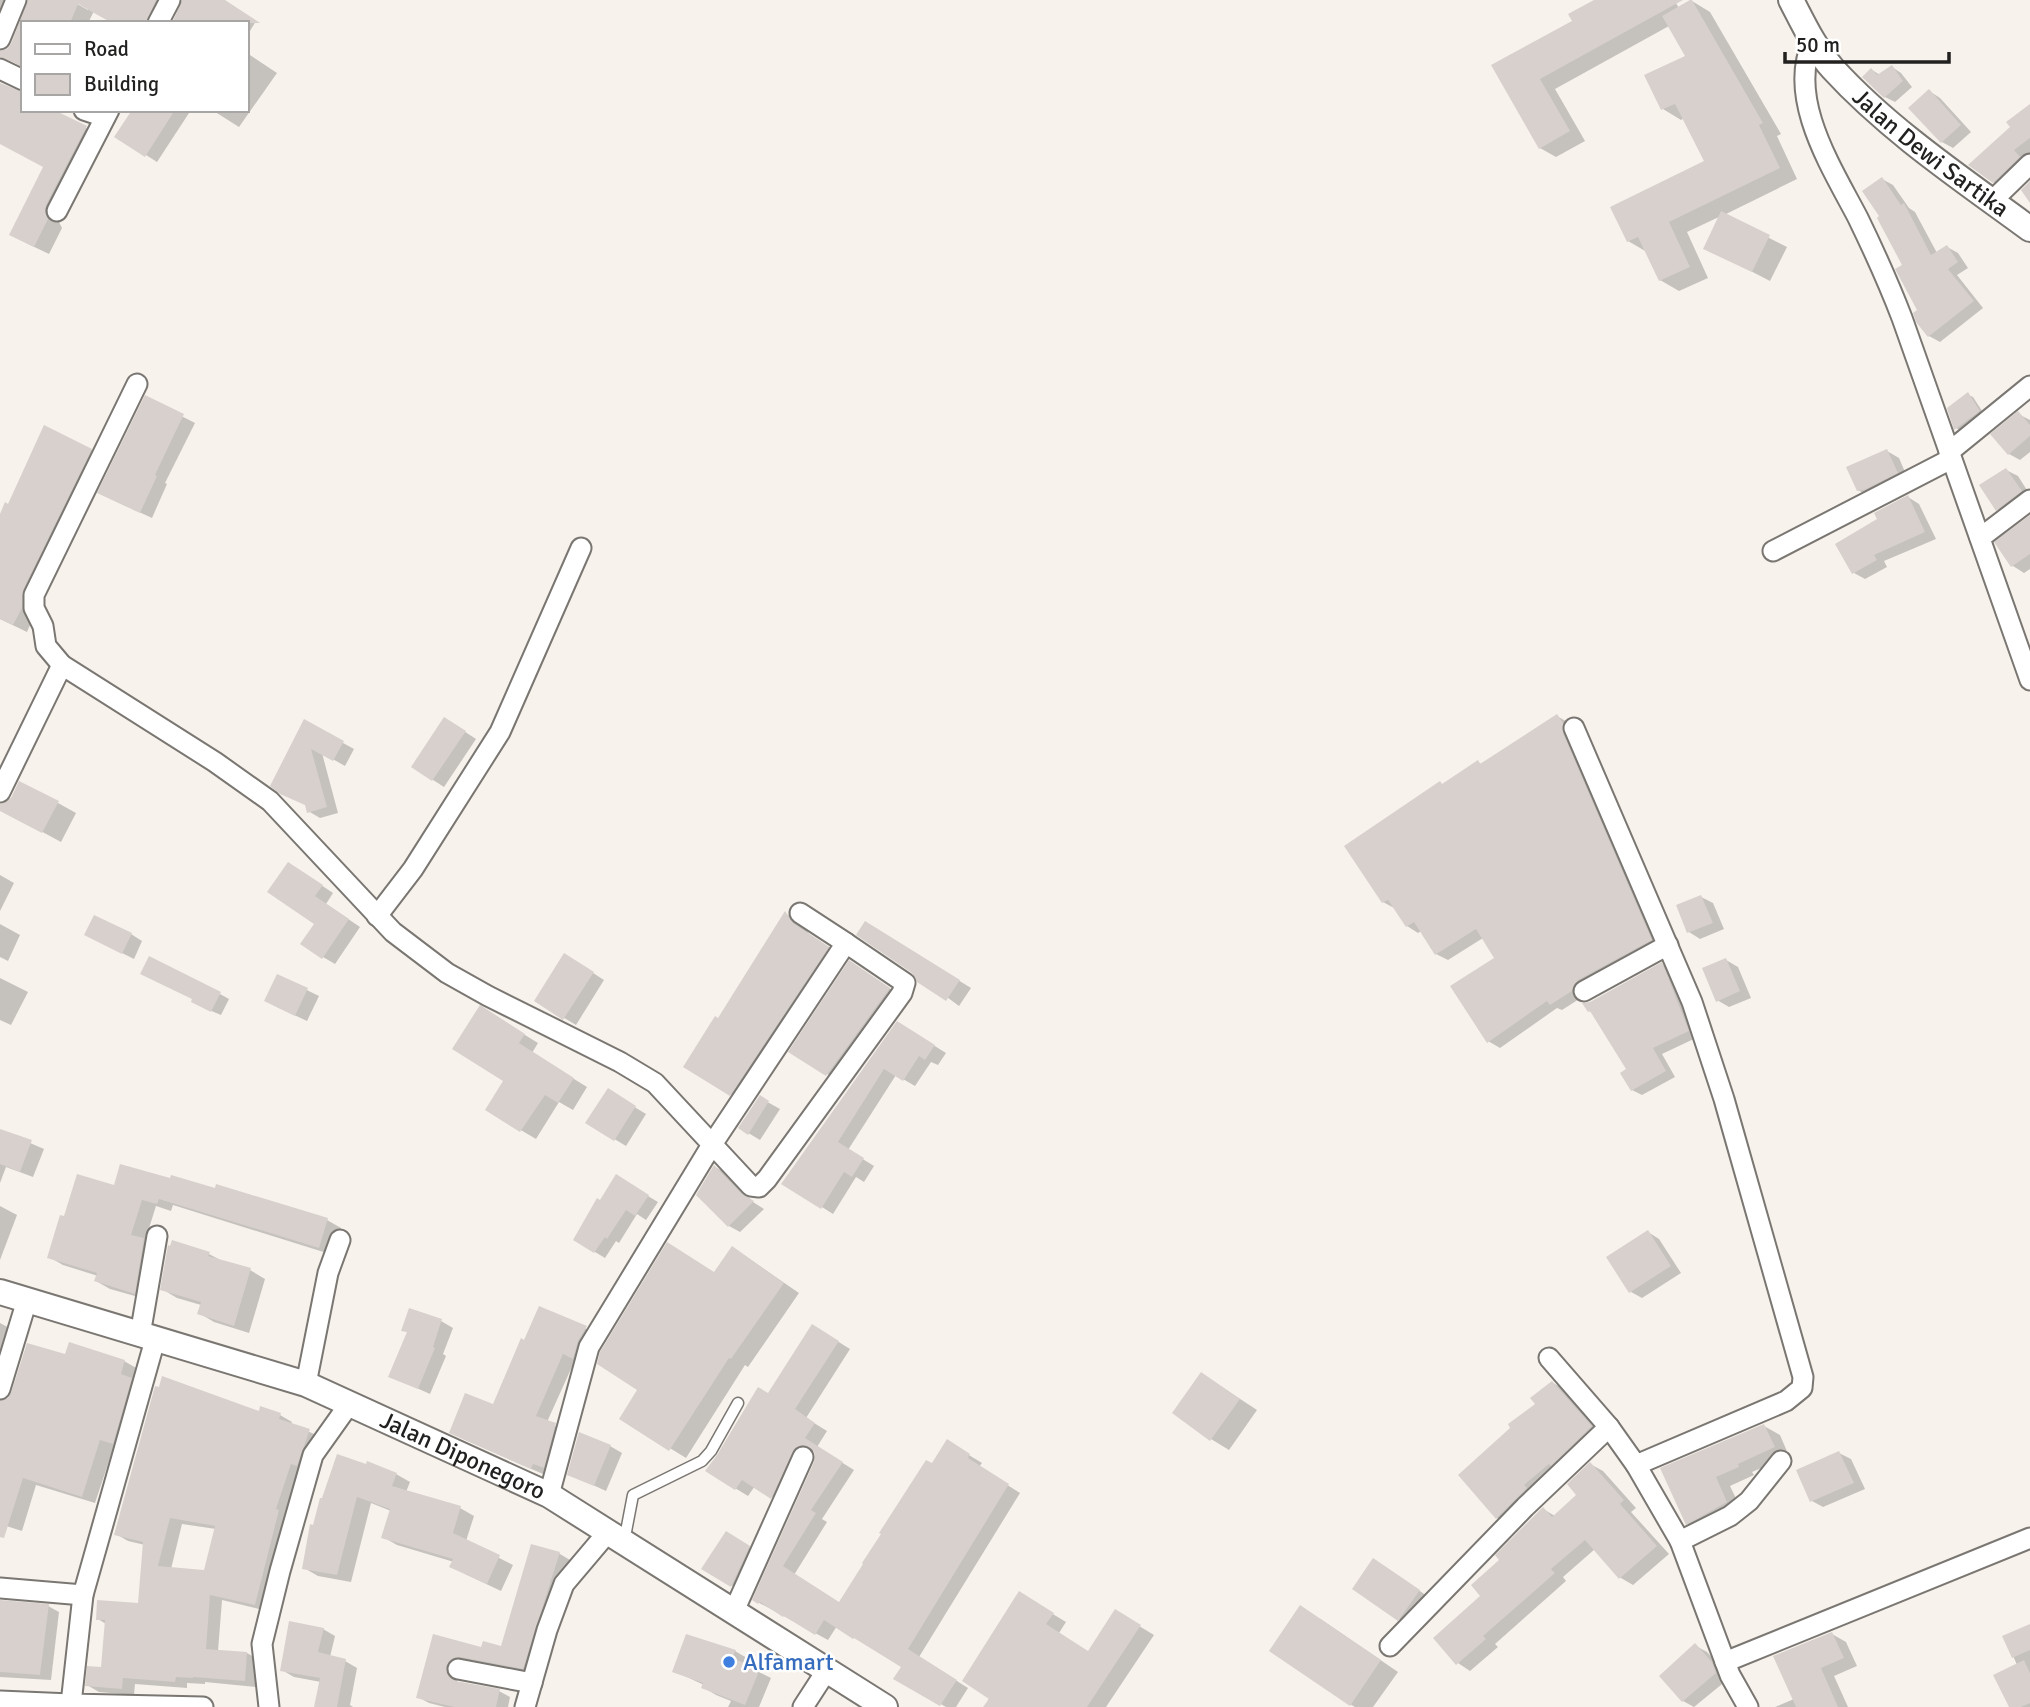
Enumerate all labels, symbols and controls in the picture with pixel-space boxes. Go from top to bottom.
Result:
legend [21,21,248,112]
scale bar [1785,21,1950,65]
text: 50 m [1796,32,1840,58]
text: Road [84,36,129,62]
text: Building [84,71,159,97]
street label: Jalan Dewi Sartika [1846,82,2015,224]
street label: Jalan Diponegoro [376,1405,550,1506]
place label: Alfamart [743,1647,834,1677]
marker: Alfamart [721,1654,737,1670]

